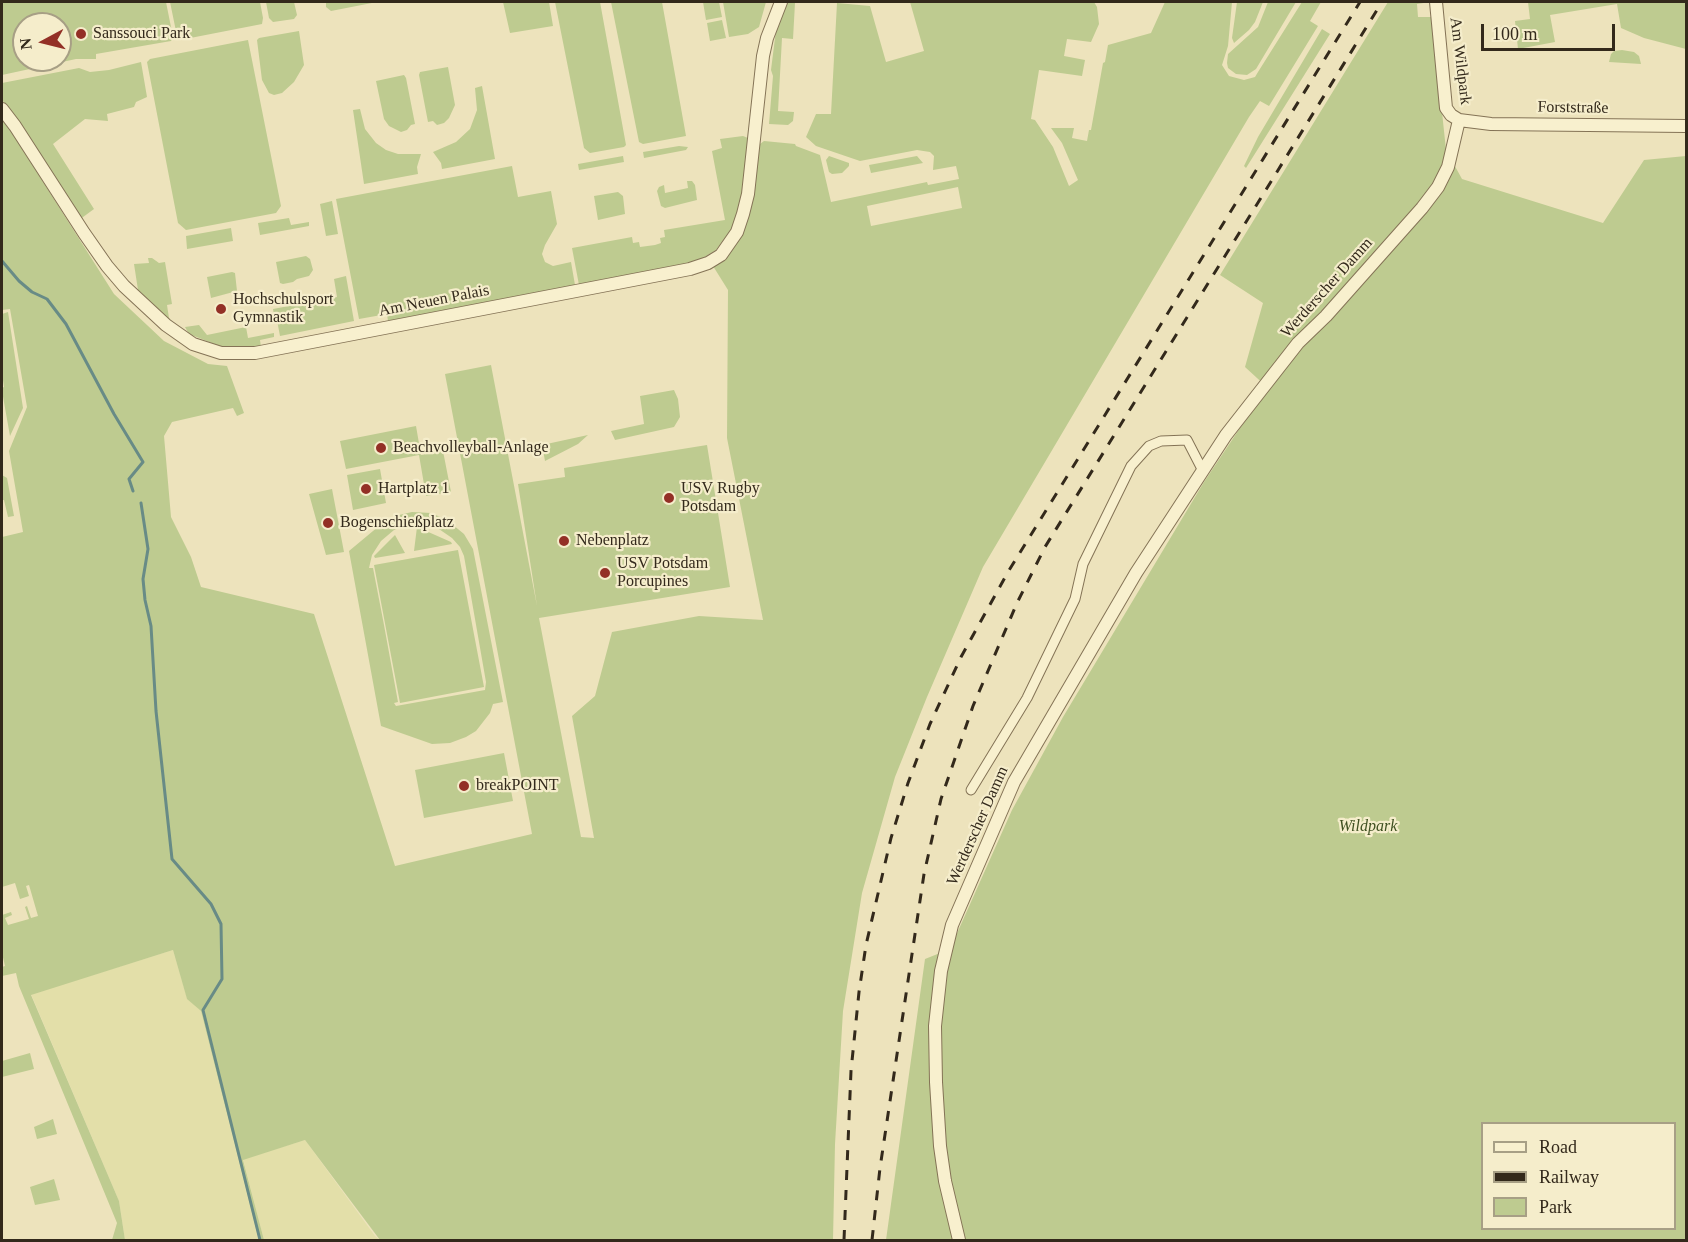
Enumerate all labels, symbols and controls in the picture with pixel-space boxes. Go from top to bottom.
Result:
north arrow [12,12,72,72]
scale bar [1484,12,1618,50]
street label: Am Wildpark [1445,16,1475,106]
place label: Sanssouci Park [93,24,190,44]
text: 100 m [1492,24,1538,44]
marker: Sanssouci Park [74,27,88,41]
text: N [16,37,35,51]
street label: Forststraße [1537,98,1609,118]
street label: Werderscher Damm [1277,234,1377,342]
street label: Am Neuen Palais [377,281,491,321]
place label: Hochschulsport Gymnastik [233,290,333,328]
marker: Hochschulsport Gymnastik [214,302,228,316]
place label: Beachvolleyball-Anlage [393,438,548,458]
marker: Beachvolleyball-Anlage [374,441,388,455]
place label: Hartplatz 1 [378,479,450,499]
place label: USV Rugby Potsdam [681,479,760,517]
marker: Hartplatz 1 [359,482,373,496]
marker: USV Rugby Potsdam [662,491,676,505]
place label: Bogenschießplatz [340,513,454,533]
marker: Bogenschießplatz [321,516,335,530]
place label: Nebenplatz [576,531,649,551]
marker: Nebenplatz [557,534,571,548]
place label: USV Potsdam Porcupines [617,554,708,592]
marker: USV Potsdam Porcupines [598,566,612,580]
street label: Werderscher Damm [943,764,1013,888]
place label: breakPOINT [476,776,559,796]
marker: breakPOINT [457,779,471,793]
park label: Wildpark [1339,817,1397,837]
legend [1481,1122,1676,1230]
text: Road [1539,1137,1577,1157]
text: Railway [1539,1167,1599,1187]
text: Park [1539,1197,1572,1217]

